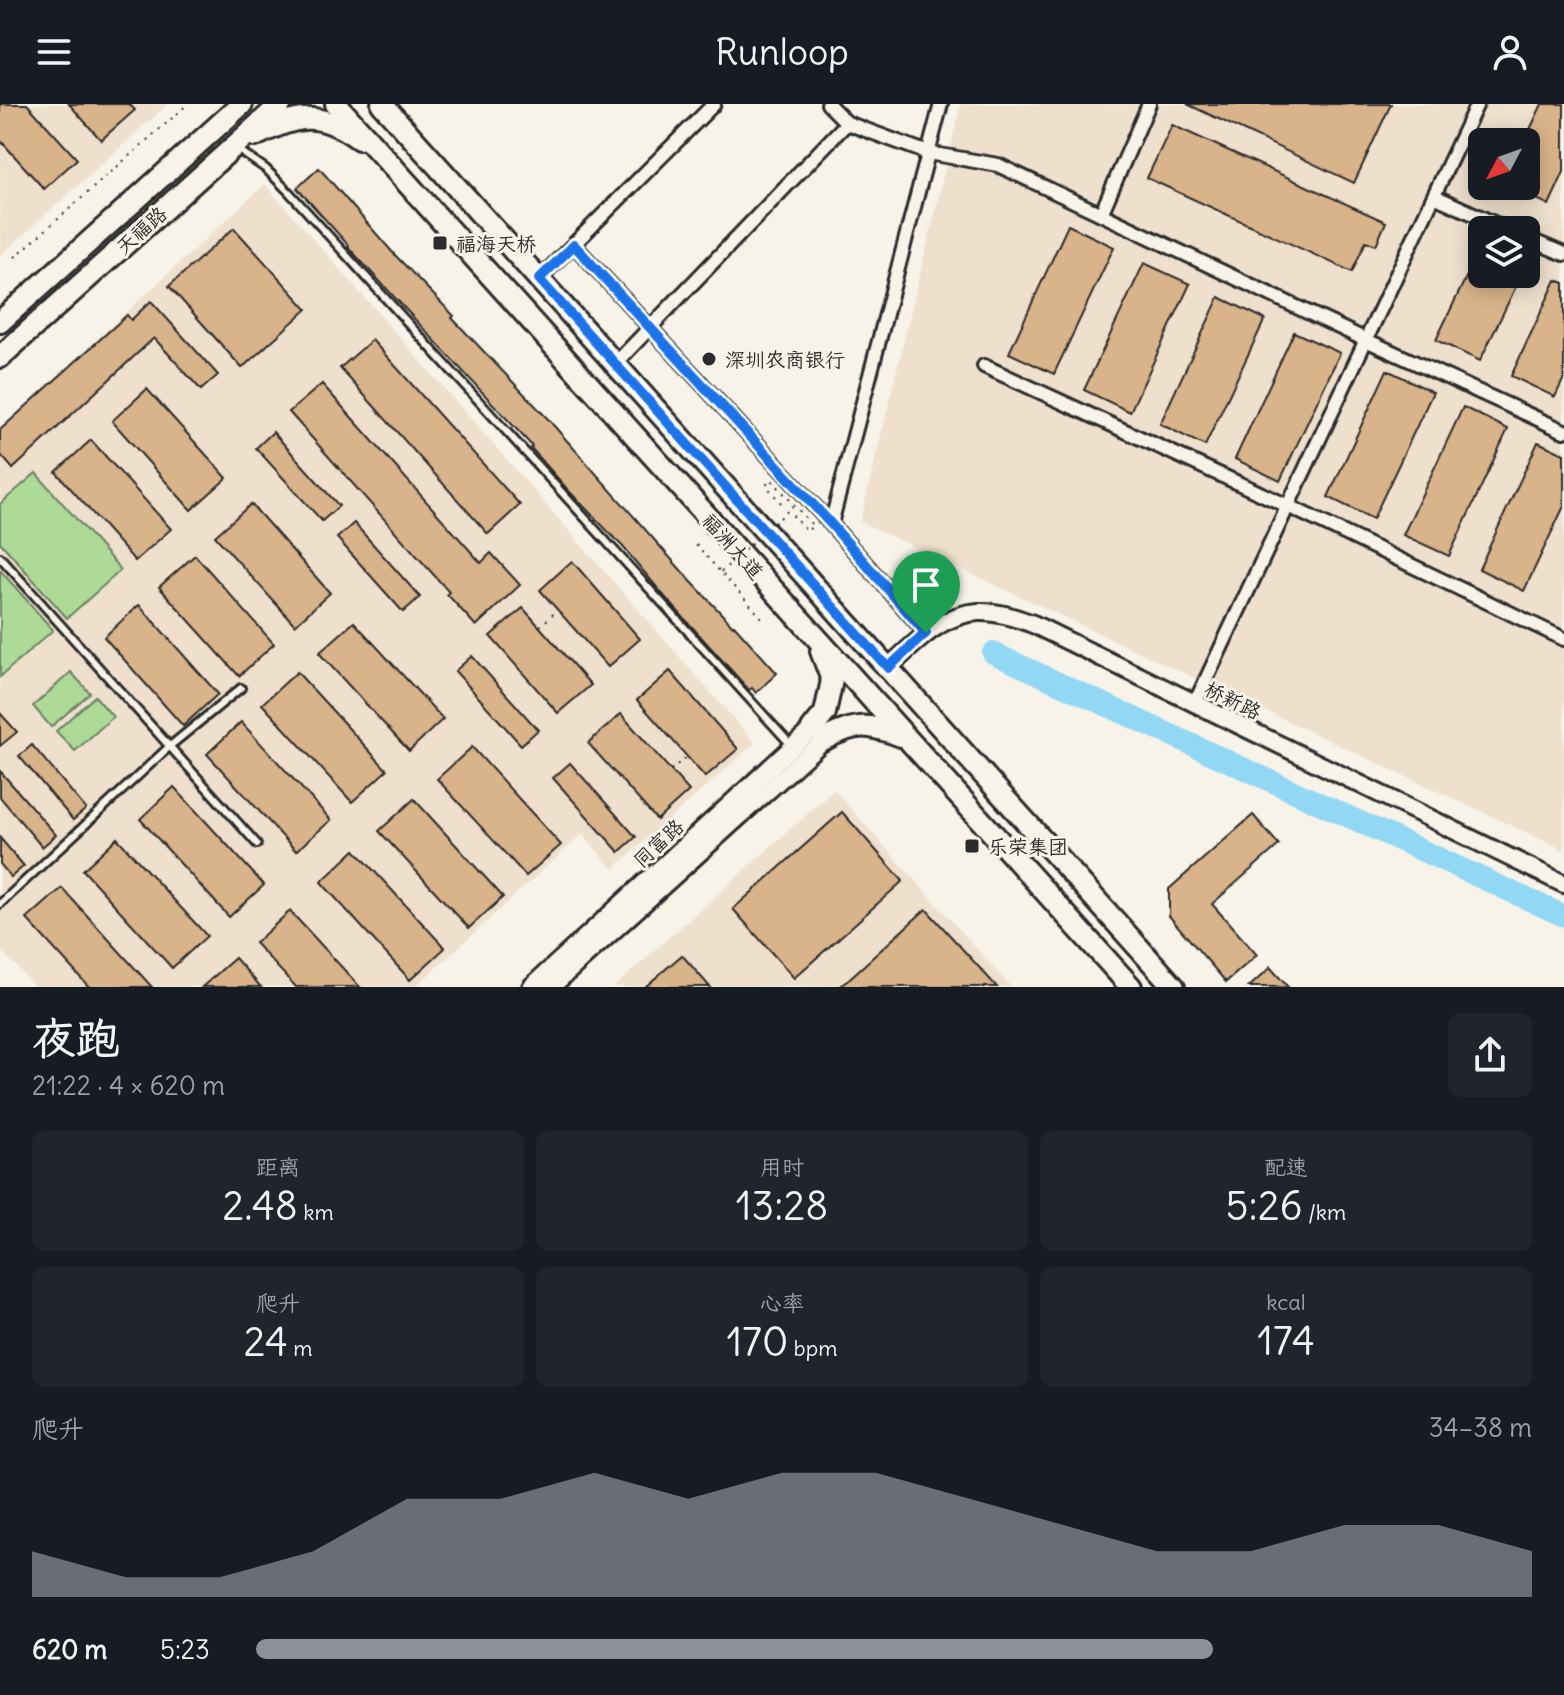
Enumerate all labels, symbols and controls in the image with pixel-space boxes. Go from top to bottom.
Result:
icon: menu [32,30,76,74]
text: Runloop [715,30,849,75]
icon: person [1488,30,1532,74]
north arrow [1468,128,1540,200]
map controls [1468,128,1540,288]
street label: 天福路 [110,200,172,259]
button: layers [1468,216,1540,288]
place label: 福海天桥 [456,231,536,256]
marker: 福海天桥 [431,234,449,252]
place label: 深圳农商银行 [725,347,845,372]
marker: 深圳农商银行 [700,350,718,368]
street label: 福洲大道 [697,508,769,584]
pin [892,551,960,633]
icon: arrive [904,563,948,607]
street label: 桥新路 [1201,676,1266,725]
street label: 同富路 [628,813,689,873]
place label: 乐荣集团 [988,834,1068,859]
marker: 乐荣集团 [963,837,981,855]
text: 夜跑 [32,1011,120,1066]
button: share [1448,1013,1532,1097]
text: 21:22 · 4 × 620 m [32,1069,225,1102]
text: 距离 [256,1153,300,1181]
text: 用时 [760,1153,804,1181]
text: 配速 [1264,1153,1308,1181]
text: 2.48 [222,1181,298,1231]
text: 13:28 [736,1181,828,1231]
text: 5:26 [1226,1181,1303,1231]
text: km [298,1198,334,1226]
text: /km [1303,1198,1346,1226]
text: kcal [1266,1288,1306,1316]
text: 爬升 [256,1289,300,1317]
text: 心率 [760,1289,804,1317]
text: 174 [1257,1316,1315,1366]
text: 24 [244,1317,288,1367]
text: 170 [726,1317,788,1367]
text: m [288,1334,312,1362]
text: bpm [788,1334,838,1362]
text: 34–38 m [1429,1411,1532,1444]
text: 爬升 [32,1412,84,1445]
text: 620 m [32,1633,107,1666]
text: 5:23 [160,1633,210,1666]

